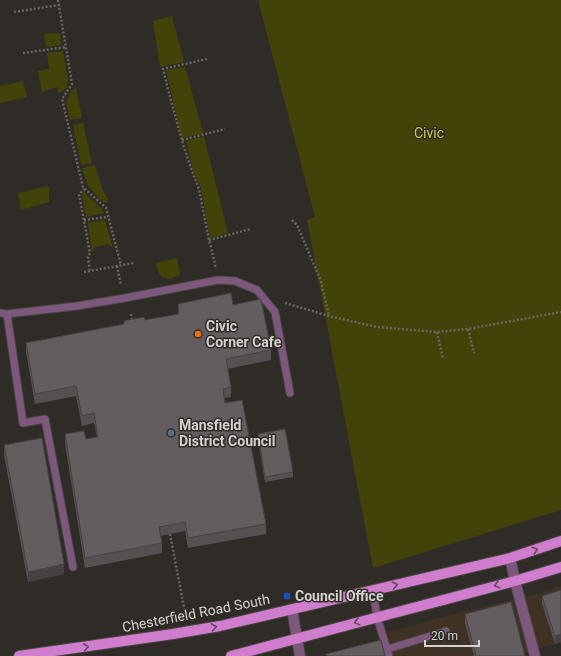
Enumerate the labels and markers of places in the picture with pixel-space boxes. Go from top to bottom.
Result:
place label: Civic Corner Cafe [206,318,282,350]
marker: Civic Corner Cafe [193,329,203,339]
place label: Mansfield District Council [179,417,276,449]
marker: Mansfield District Council [166,428,176,438]
place label: Council Office [295,588,384,604]
marker: Council Office [282,591,292,601]

